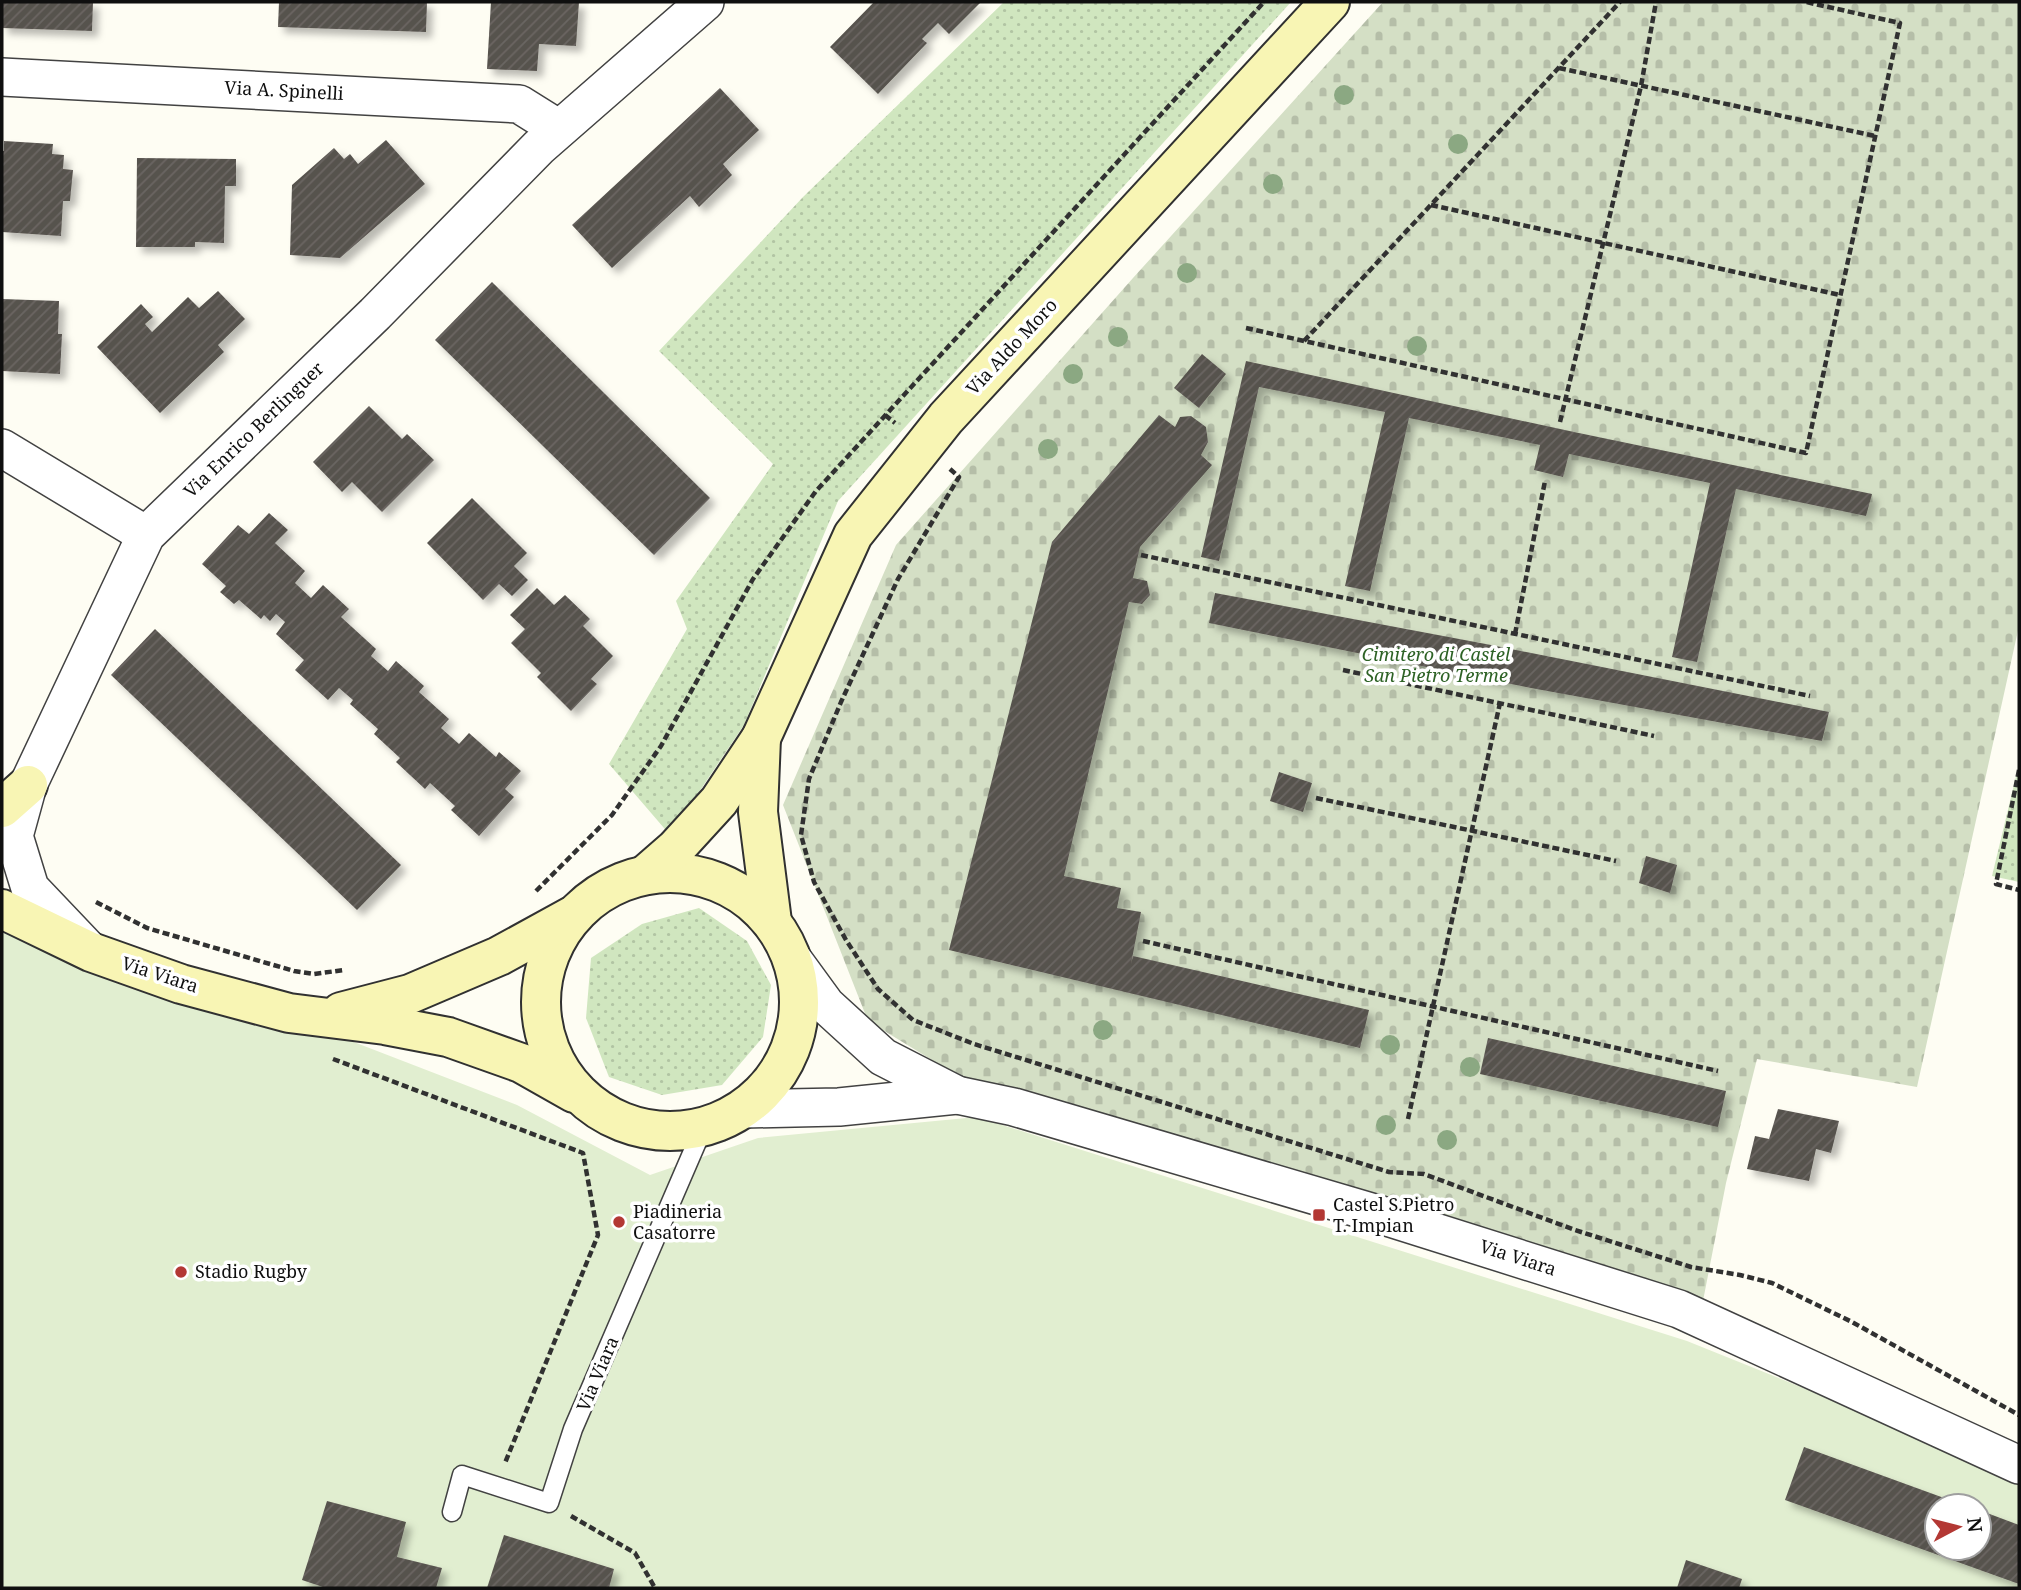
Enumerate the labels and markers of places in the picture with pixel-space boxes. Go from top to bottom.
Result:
place label: Castel S.Pietro T. Impian [1333,1192,1454,1237]
place label: Piadineria Casatorre [633,1199,722,1244]
marker: Castel S.Pietro T. Impian [1311,1207,1327,1223]
marker: Piadineria Casatorre [611,1214,627,1230]
place label: Stadio Rugby [195,1259,308,1283]
marker: Stadio Rugby [173,1264,189,1280]

